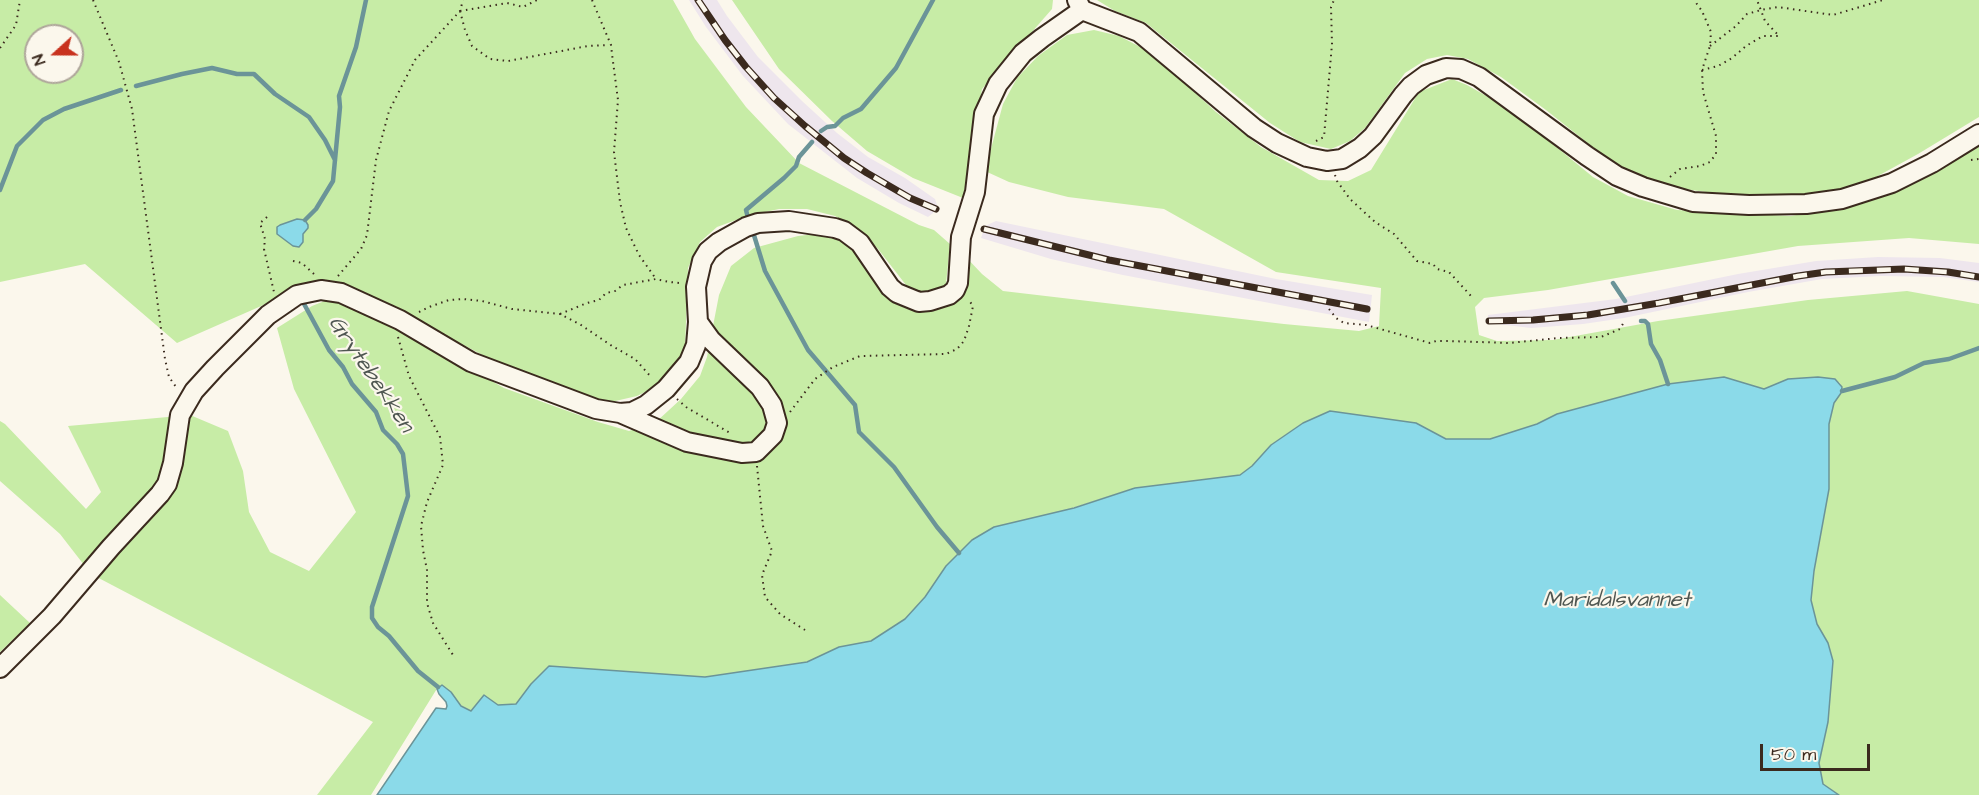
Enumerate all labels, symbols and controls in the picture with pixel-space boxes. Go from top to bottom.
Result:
north arrow [24,24,84,84]
text: N [27,51,51,68]
water label: Grytebekken [321,312,419,438]
water label: Maridalsvannet [1543,588,1691,614]
scale bar [1763,732,1872,770]
text: 50 m [1771,742,1816,767]

